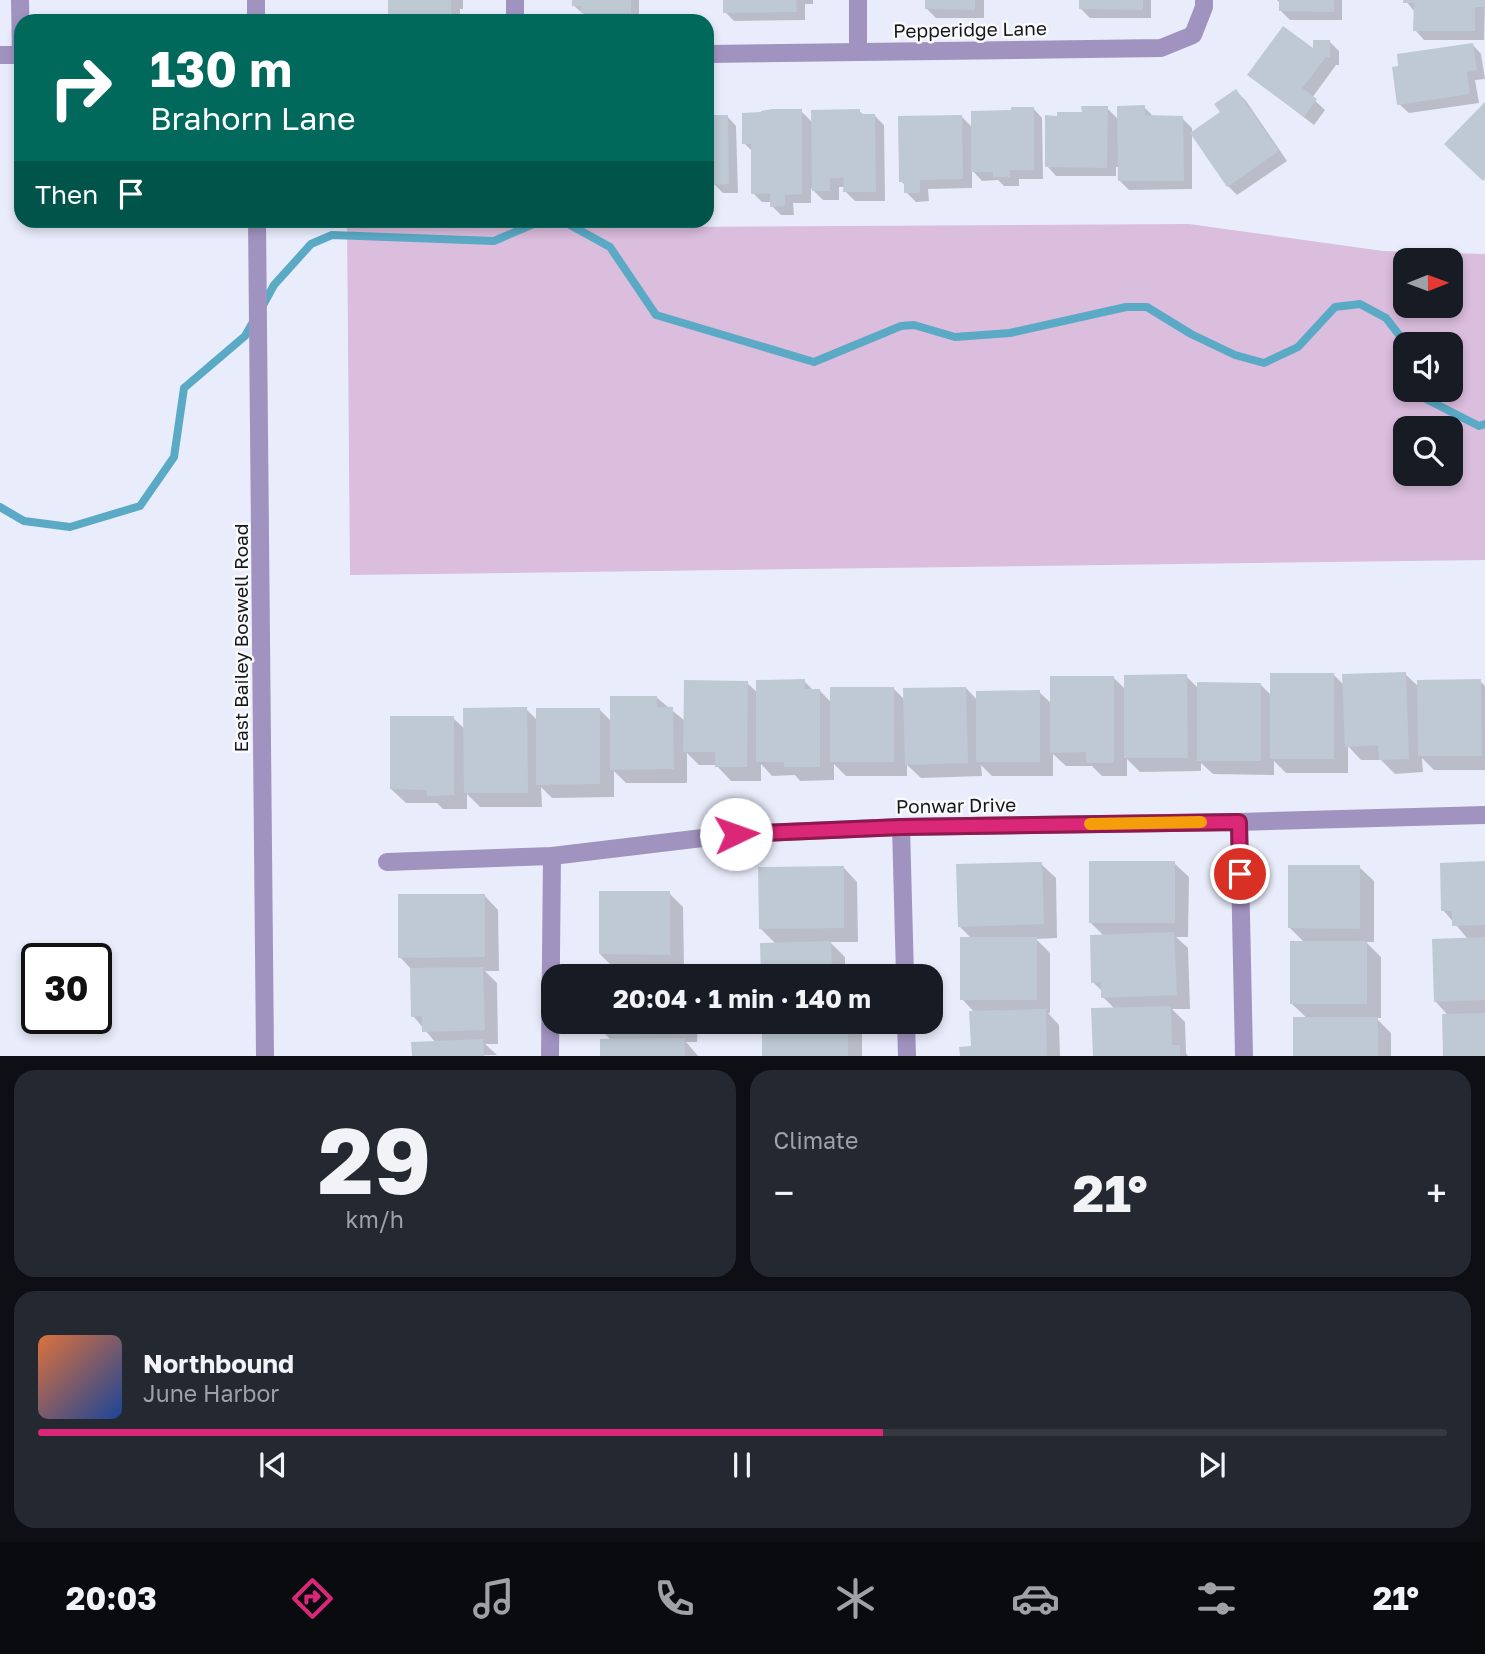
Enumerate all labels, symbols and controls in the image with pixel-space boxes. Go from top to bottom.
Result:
street label: Pepperidge Lane [893,16,1047,42]
text: 130 m [150,39,292,98]
icon: right [35,42,126,133]
text: Brahorn Lane [150,99,356,137]
icon: arrive [112,175,150,213]
text: Then [35,179,98,210]
north arrow [1393,248,1463,318]
map controls [1393,248,1463,486]
button: sound [1393,332,1463,402]
button: search [1393,416,1463,486]
street label: East Bailey Boswell Road [229,524,252,752]
street label: Ponwar Drive [896,792,1016,818]
position arrow [699,797,773,871]
pin [1210,844,1270,904]
icon: arrive [1221,855,1259,893]
speed limit sign: 30 [21,943,112,1034]
text: 20:04 · 1 min · 140 m [613,983,871,1014]
text: 29 [318,1105,431,1214]
text: Climate [774,1126,858,1154]
text: 21° [1073,1161,1148,1223]
text: − [774,1170,794,1215]
text: + [1426,1170,1447,1215]
text: km/h [345,1205,404,1233]
text: Northbound [143,1348,294,1379]
text: June Harbor [143,1379,279,1407]
icon: previous [254,1446,292,1484]
icon: pause [723,1446,761,1484]
icon: next [1193,1446,1231,1484]
icon: directions [288,1574,337,1623]
icon: music [469,1574,518,1623]
icon: phone [650,1574,699,1623]
icon: climate [831,1574,880,1623]
icon: car [1011,1574,1060,1623]
icon: filters [1192,1574,1241,1623]
text: 20:03 [66,1579,157,1617]
text: 21° [1373,1579,1419,1617]

